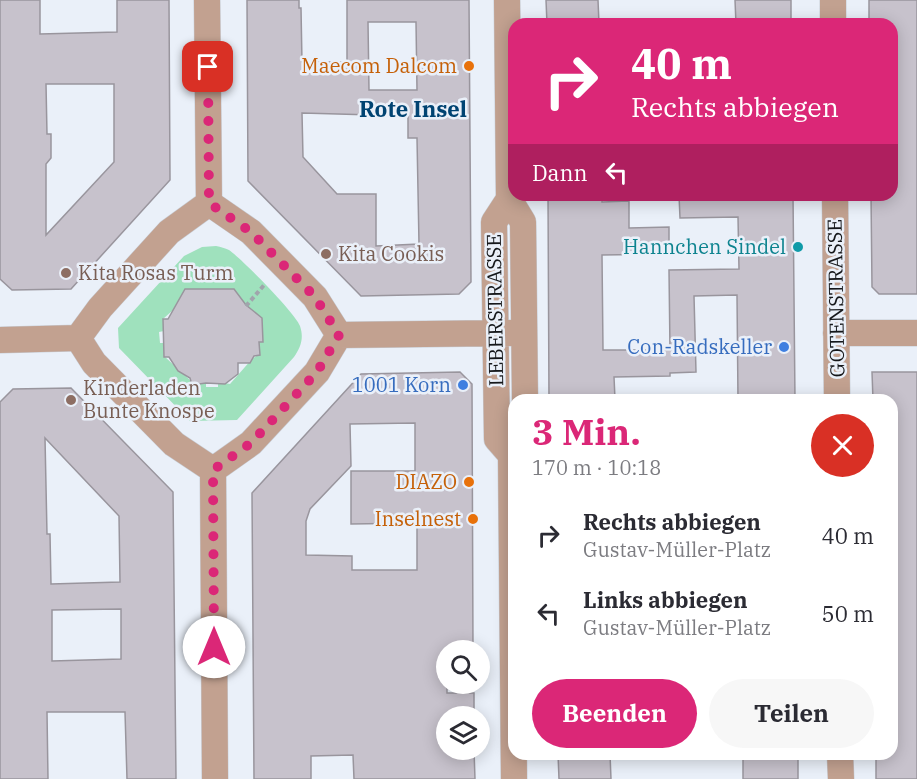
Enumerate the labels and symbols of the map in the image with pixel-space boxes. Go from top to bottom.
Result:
pin [182,41,233,92]
place label: Maecom Dalcom [301,52,457,79]
marker: Maecom Dalcom [462,59,476,73]
district label: Rote Insel [359,94,467,123]
street label: GOTENSTRASSE [821,219,850,378]
place label: Hannchen Sindel [623,233,786,260]
street label: LEBERSTRASSE [480,234,509,386]
place label: Kita Cookis [338,240,444,267]
marker: Hannchen Sindel [791,240,805,254]
marker: Kita Cookis [319,247,333,261]
place label: Kita Rosas Turm [78,259,234,286]
marker: Kita Rosas Turm [59,266,73,280]
place label: Con-Radskeller [627,333,772,360]
marker: Con-Radskeller [777,340,791,354]
place label: 1001 Korn [352,371,451,398]
place label: Kinderladen Bunte Knospe [83,374,215,424]
marker: 1001 Korn [456,378,470,392]
marker: Kinderladen Bunte Knospe [64,393,78,407]
place label: DIAZO [395,468,457,495]
marker: DIAZO [462,475,476,489]
place label: Inselnest [375,505,461,532]
marker: Inselnest [466,512,480,526]
position arrow [182,615,246,679]

